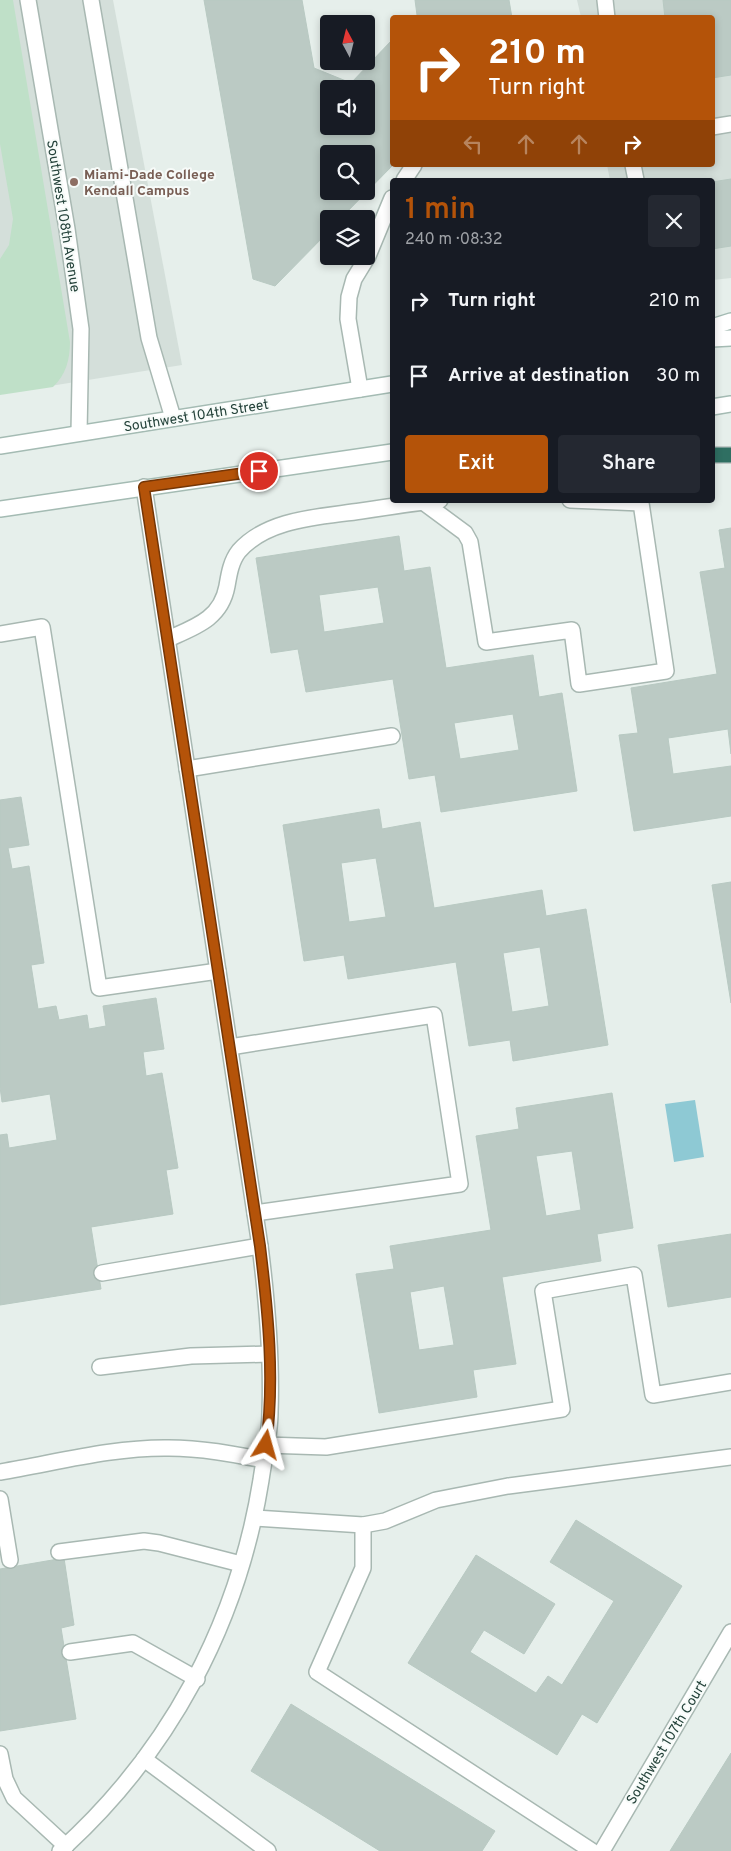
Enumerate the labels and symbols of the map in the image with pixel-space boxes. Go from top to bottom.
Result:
north arrow [320,15,375,70]
street label: Southwest 108th Avenue [42,139,83,294]
place label: Miami-Dade College Kendall Campus [84,167,215,200]
marker: Miami-Dade College Kendall Campus [68,176,80,188]
street label: Southwest 104th Street [123,397,270,436]
pin [238,450,280,492]
position arrow [239,1418,291,1470]
street label: Southwest 107th Court [624,1678,711,1808]

